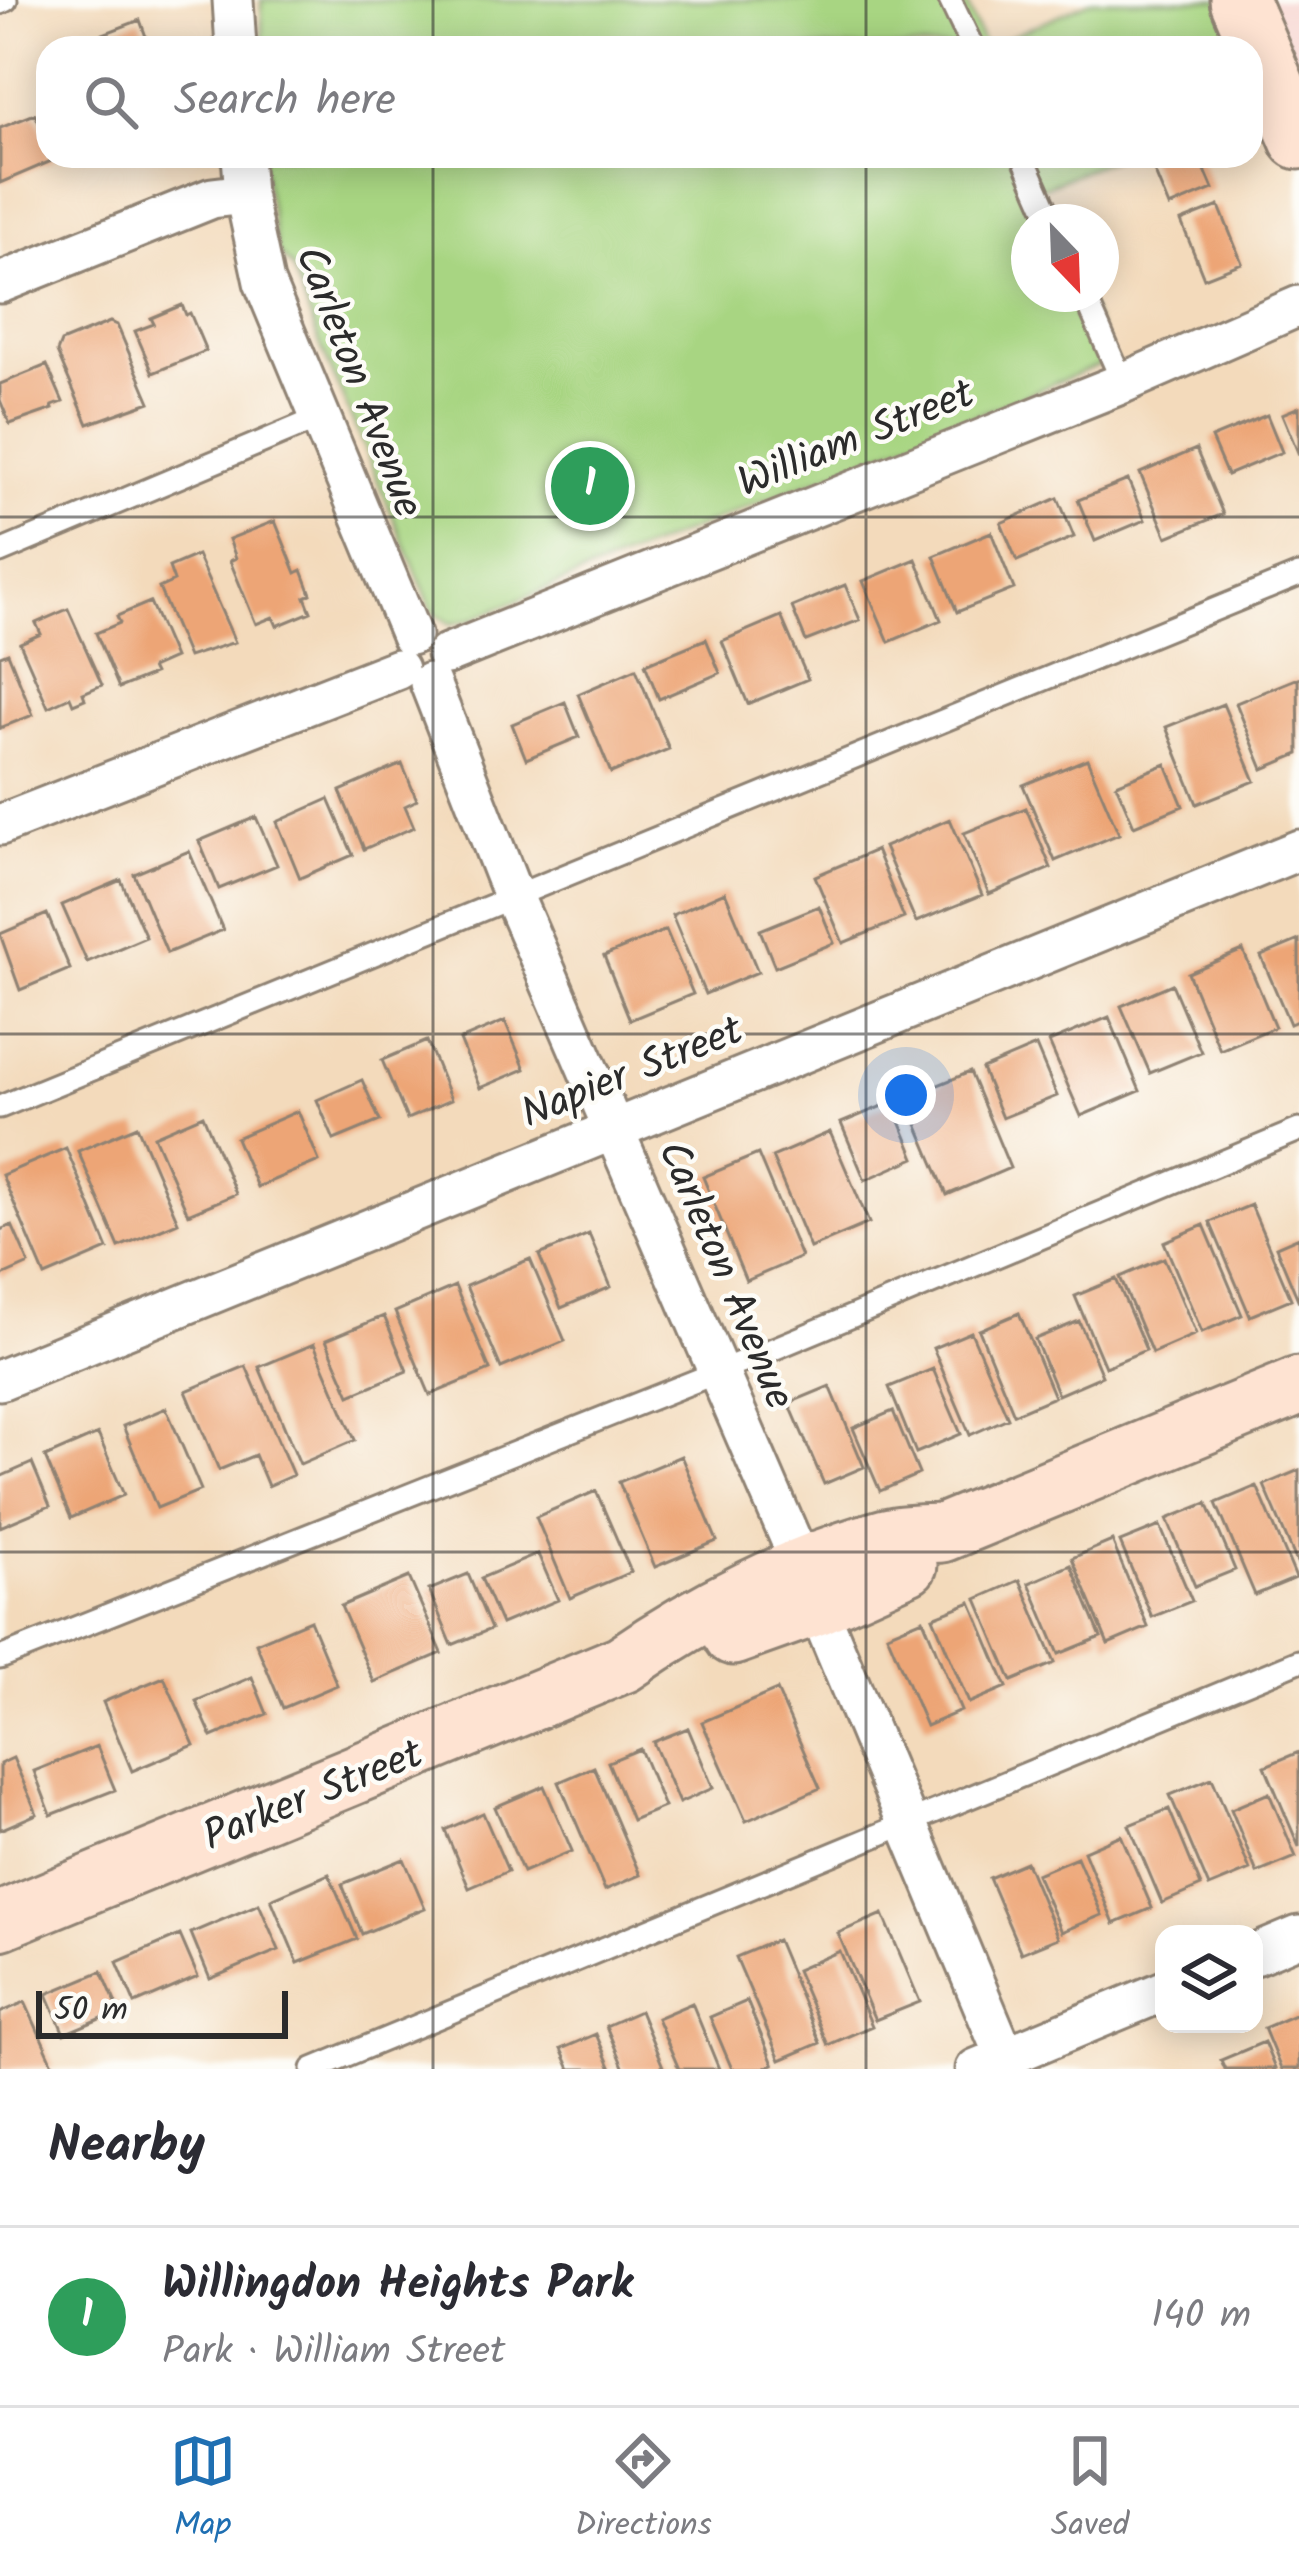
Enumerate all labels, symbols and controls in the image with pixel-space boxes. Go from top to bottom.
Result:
search box [36,36,1263,168]
text: Search here [174,66,396,138]
icon: search [78,69,144,135]
north arrow [1011,204,1119,312]
street label: Carleton Avenue [275,237,440,528]
street label: William Street [728,361,985,517]
pin: 1 [551,441,629,531]
street label: Napier Street [511,998,754,1148]
your location [876,1065,936,1125]
street label: Carleton Avenue [638,1131,812,1420]
street label: Parker Street [193,1721,434,1871]
map controls [1155,1925,1263,2033]
button: layers [1155,1925,1263,2033]
scale bar [36,1985,288,2038]
text: 50 m [54,1985,128,2038]
text: Nearby [48,2107,205,2188]
text: Willingdon Heights Park [162,2250,633,2322]
text: 1 [81,2286,93,2348]
text: 140 m [1151,2286,1251,2348]
text: Park · William Street [162,2322,505,2384]
tab: Map [170,2428,236,2553]
tab: Directions [575,2428,712,2553]
tab: Saved [1051,2428,1129,2553]

